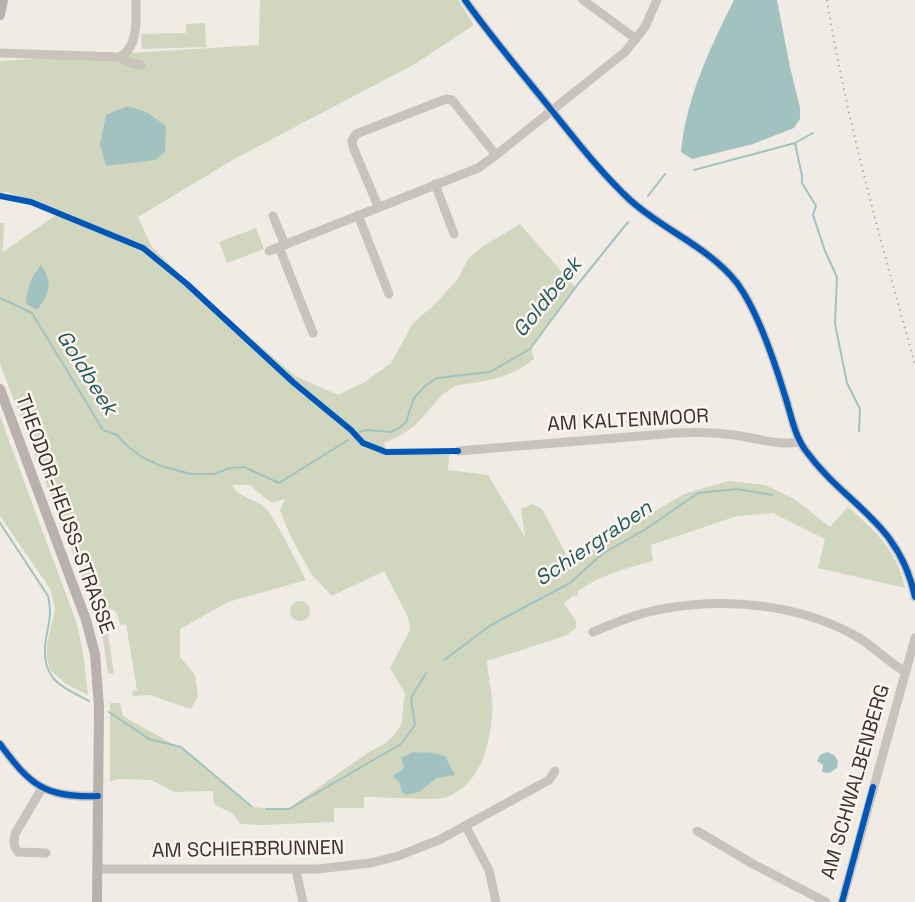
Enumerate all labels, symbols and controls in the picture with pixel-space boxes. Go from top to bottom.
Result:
water label: Goldbeek [508,253,588,343]
water label: Goldbeek [50,326,122,420]
street label: THEODOR-HEUSS-STRASSE [9,391,119,637]
street label: AM KALTENMOOR [547,405,709,437]
water label: Schiergraben [531,496,657,592]
street label: AM SCHWALBENBERG [817,682,895,882]
street label: AM SCHIERBRUNNEN [152,836,344,864]

